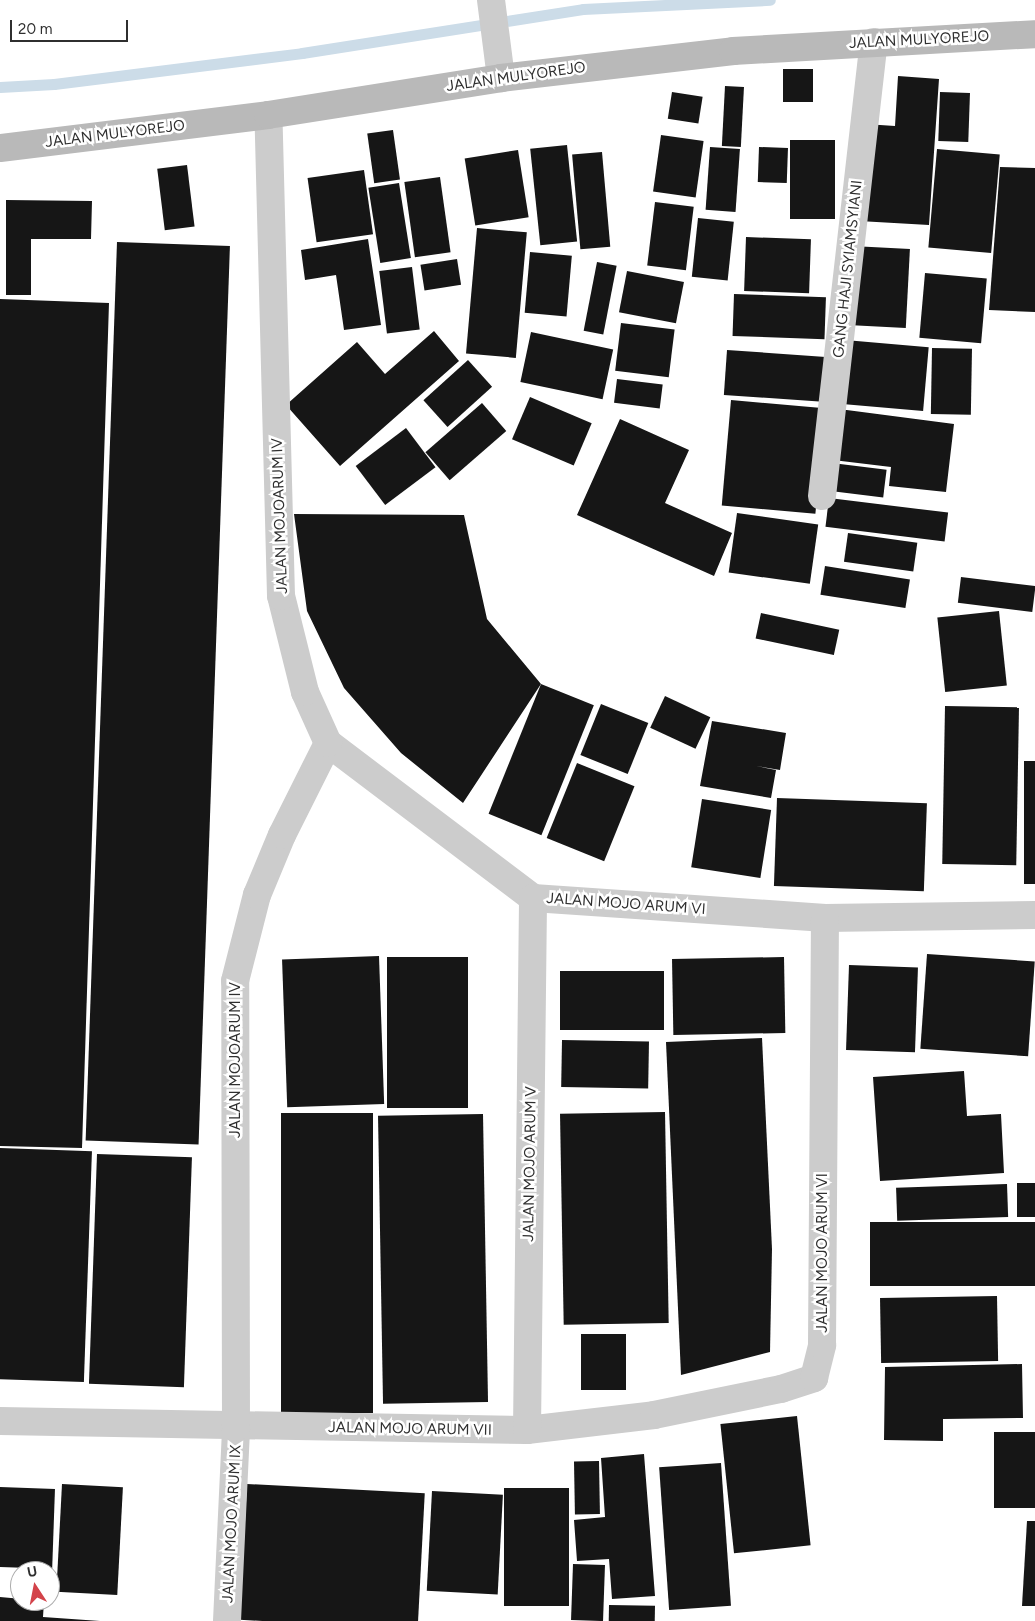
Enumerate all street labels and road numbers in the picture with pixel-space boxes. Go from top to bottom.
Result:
street label: JALAN MULYOREJO [848,27,990,53]
street label: JALAN MULYOREJO [445,58,587,96]
street label: JALAN MULYOREJO [44,117,186,151]
street label: GANG HAJI SYIAMSYIANI [830,179,866,359]
street label: JALAN MOJOARUM IV [268,438,292,594]
street label: JALAN MOJO ARUM VI [546,889,706,919]
street label: JALAN MOJOARUM IV [227,982,245,1138]
street label: JALAN MOJO ARUM V [520,1086,540,1242]
street label: JALAN MOJO ARUM VI [814,1173,832,1333]
street label: JALAN MOJO ARUM VII [328,1419,492,1439]
street label: JALAN MOJO ARUM IX [219,1444,245,1604]

